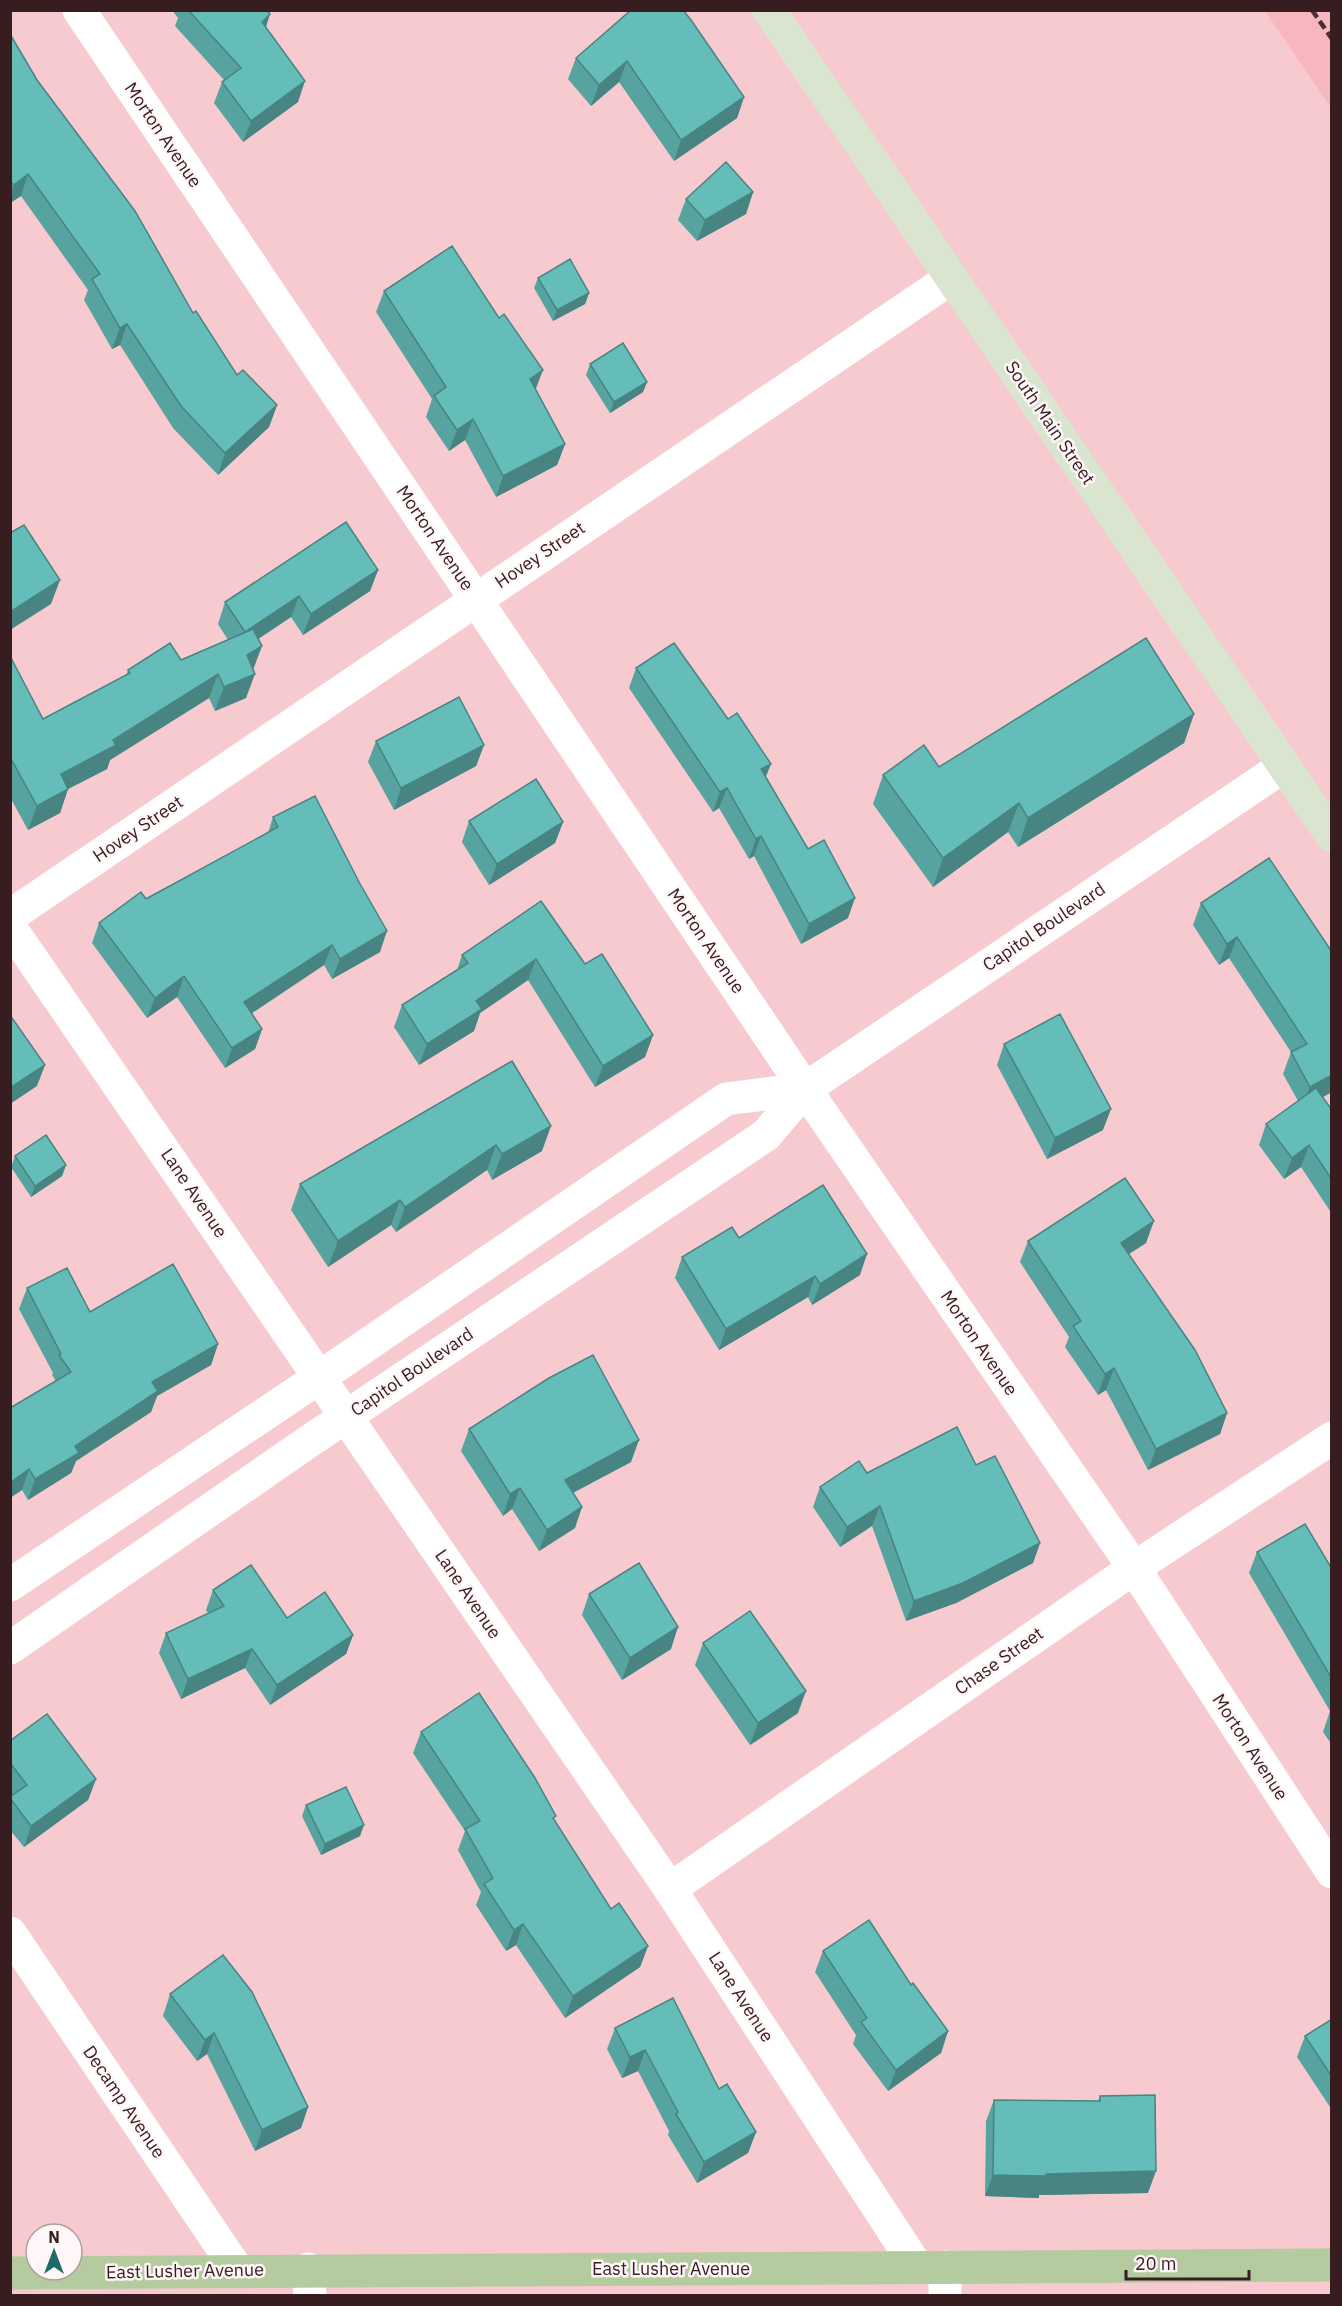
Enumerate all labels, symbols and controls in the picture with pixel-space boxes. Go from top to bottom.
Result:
street label: Morton Avenue [120,78,207,192]
street label: South Main Street [1001,357,1100,489]
street label: Morton Avenue [392,481,479,595]
street label: Hovey Street [490,516,589,593]
street label: Hovey Street [88,790,187,867]
street label: Capitol Boulevard [978,877,1109,976]
street label: Morton Avenue [663,884,750,998]
street label: Lane Avenue [156,1144,233,1242]
street label: Morton Avenue [936,1286,1023,1400]
street label: Capitol Boulevard [346,1322,477,1421]
street label: Lane Avenue [430,1545,507,1643]
street label: Chase Street [950,1622,1048,1700]
street label: Morton Avenue [1207,1689,1293,1804]
street label: Lane Avenue [704,1947,779,2046]
street label: Decamp Avenue [78,2041,171,2163]
north arrow [24,2222,84,2282]
text: N [48,2227,60,2247]
scale bar [1126,2243,1249,2281]
text: 20 m [1135,2252,1177,2275]
street label: East Lusher Avenue [592,2257,750,2280]
street label: East Lusher Avenue [106,2258,264,2283]

